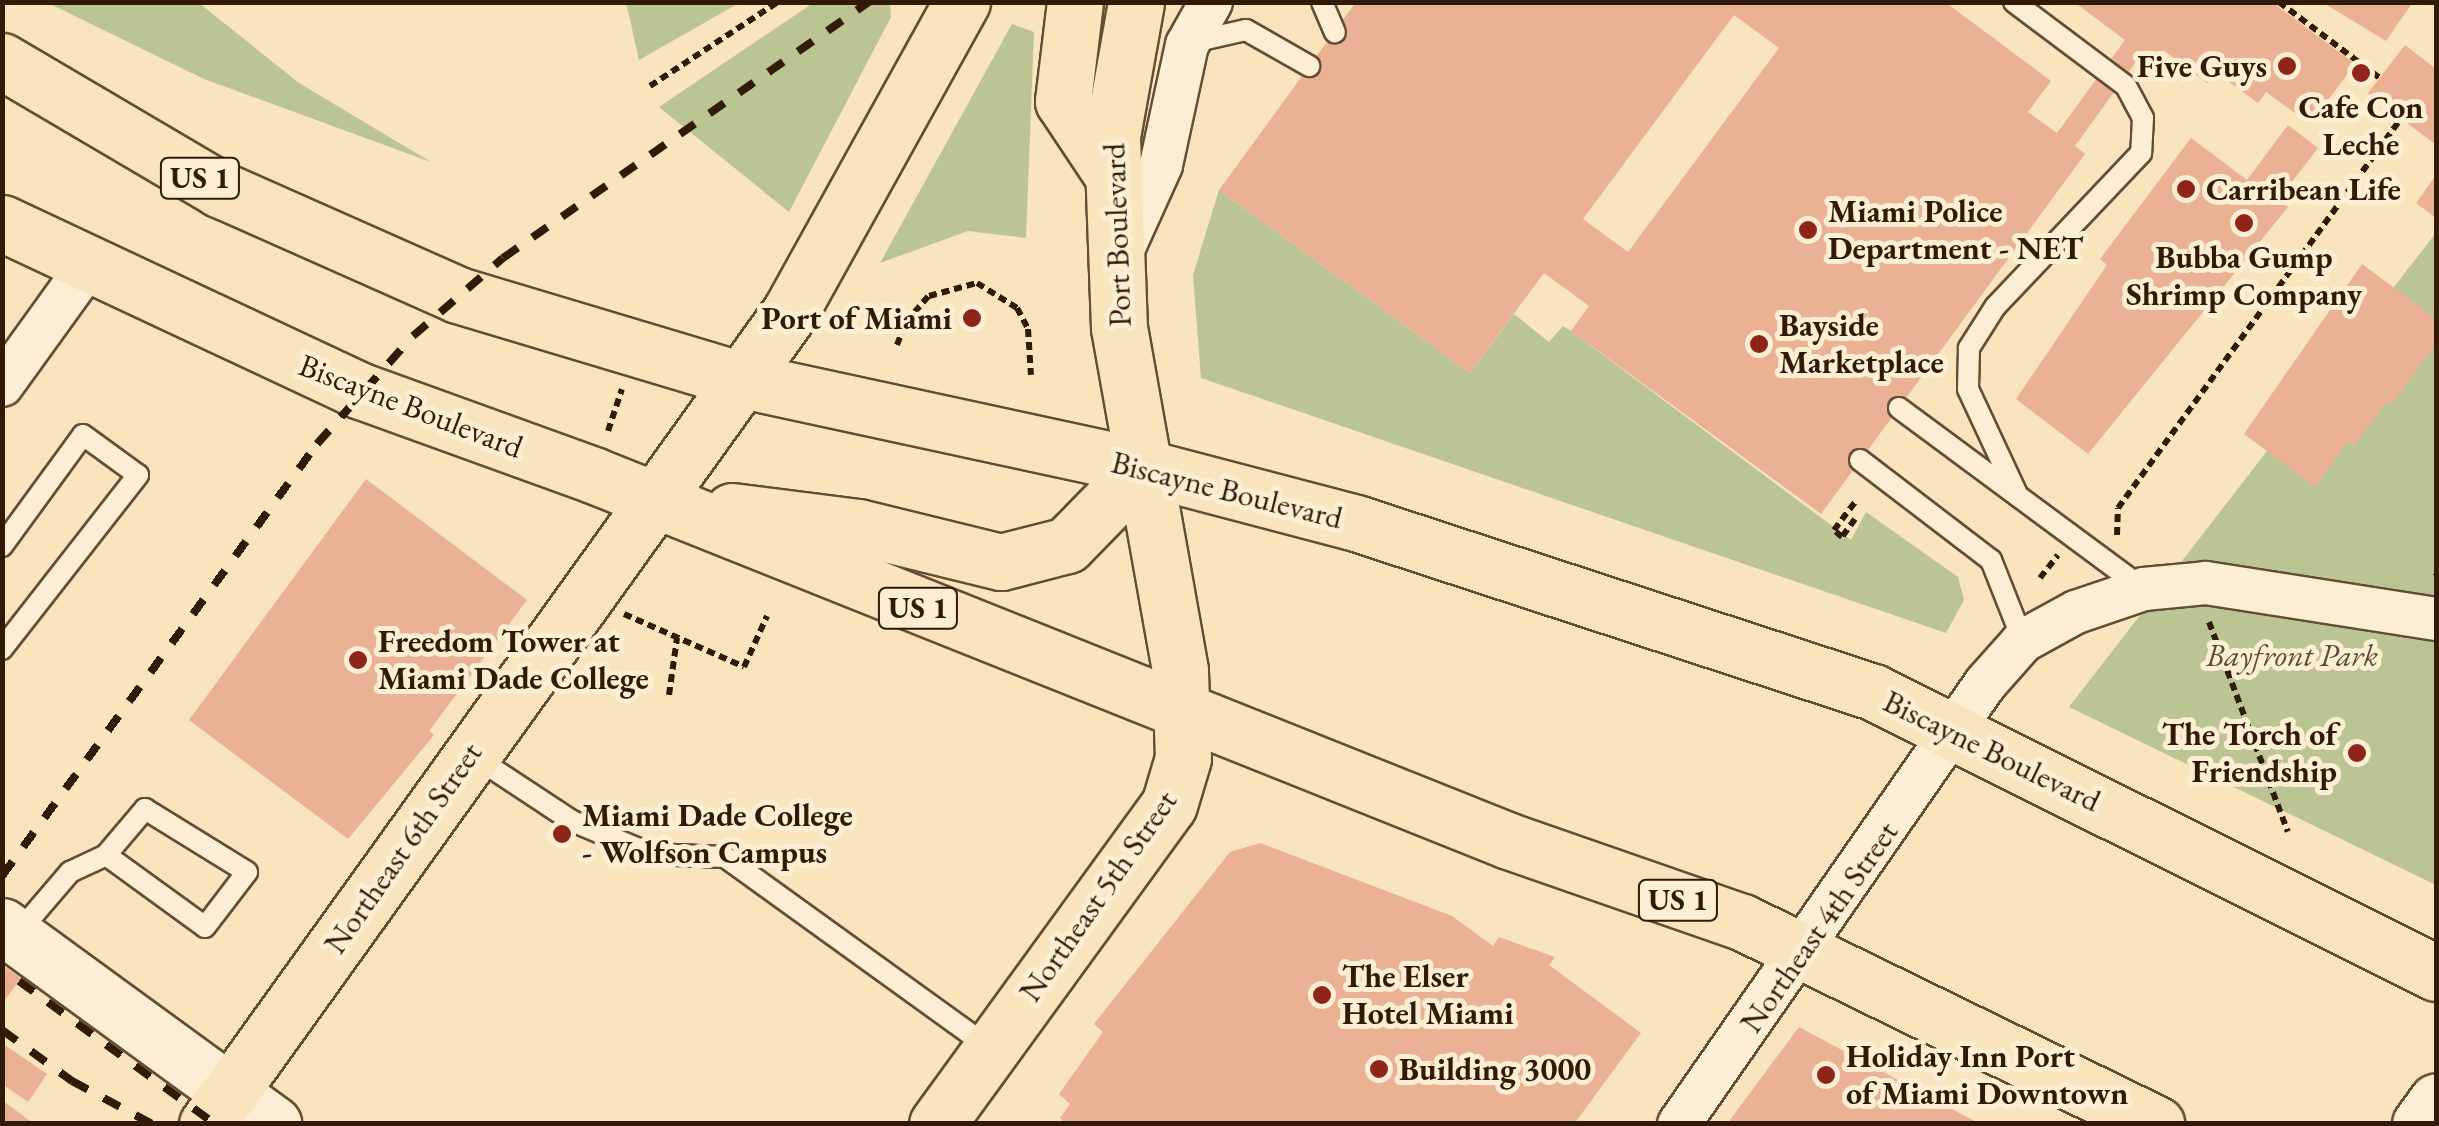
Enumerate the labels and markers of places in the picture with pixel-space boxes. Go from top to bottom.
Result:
place label: Five Guys [2137,47,2267,85]
marker: Five Guys [2276,55,2298,77]
marker: Cafe Con Leche [2350,62,2372,84]
place label: Cafe Con Leche [2299,89,2423,164]
place label: Carribean Life [2206,170,2401,208]
marker: Carribean Life [2175,178,2197,200]
place label: Miami Police Department - NET [1828,193,2083,268]
marker: Bubba Gump Shrimp Company [2233,212,2255,234]
marker: Miami Police Department - NET [1797,219,1819,241]
place label: Bubba Gump Shrimp Company [2126,239,2362,314]
place label: Port of Miami [761,299,952,337]
marker: Port of Miami [961,307,983,329]
place label: Bayside Marketplace [1779,307,1944,382]
marker: Bayside Marketplace [1748,333,1770,355]
place label: Freedom Tower at Miami Dade College [378,623,649,698]
marker: Freedom Tower at Miami Dade College [347,649,369,671]
place label: The Torch of Friendship [2162,716,2337,791]
marker: The Torch of Friendship [2346,742,2368,764]
place label: Miami Dade College - Wolfson Campus [582,797,853,872]
marker: Miami Dade College - Wolfson Campus [551,823,573,845]
place label: The Elser Hotel Miami [1342,958,1514,1033]
marker: The Elser Hotel Miami [1311,984,1333,1006]
place label: Holiday Inn Port of Miami Downtown [1846,1038,2128,1113]
place label: Building 3000 [1399,1050,1591,1088]
marker: Building 3000 [1368,1058,1390,1080]
marker: Holiday Inn Port of Miami Downtown [1815,1064,1837,1086]

